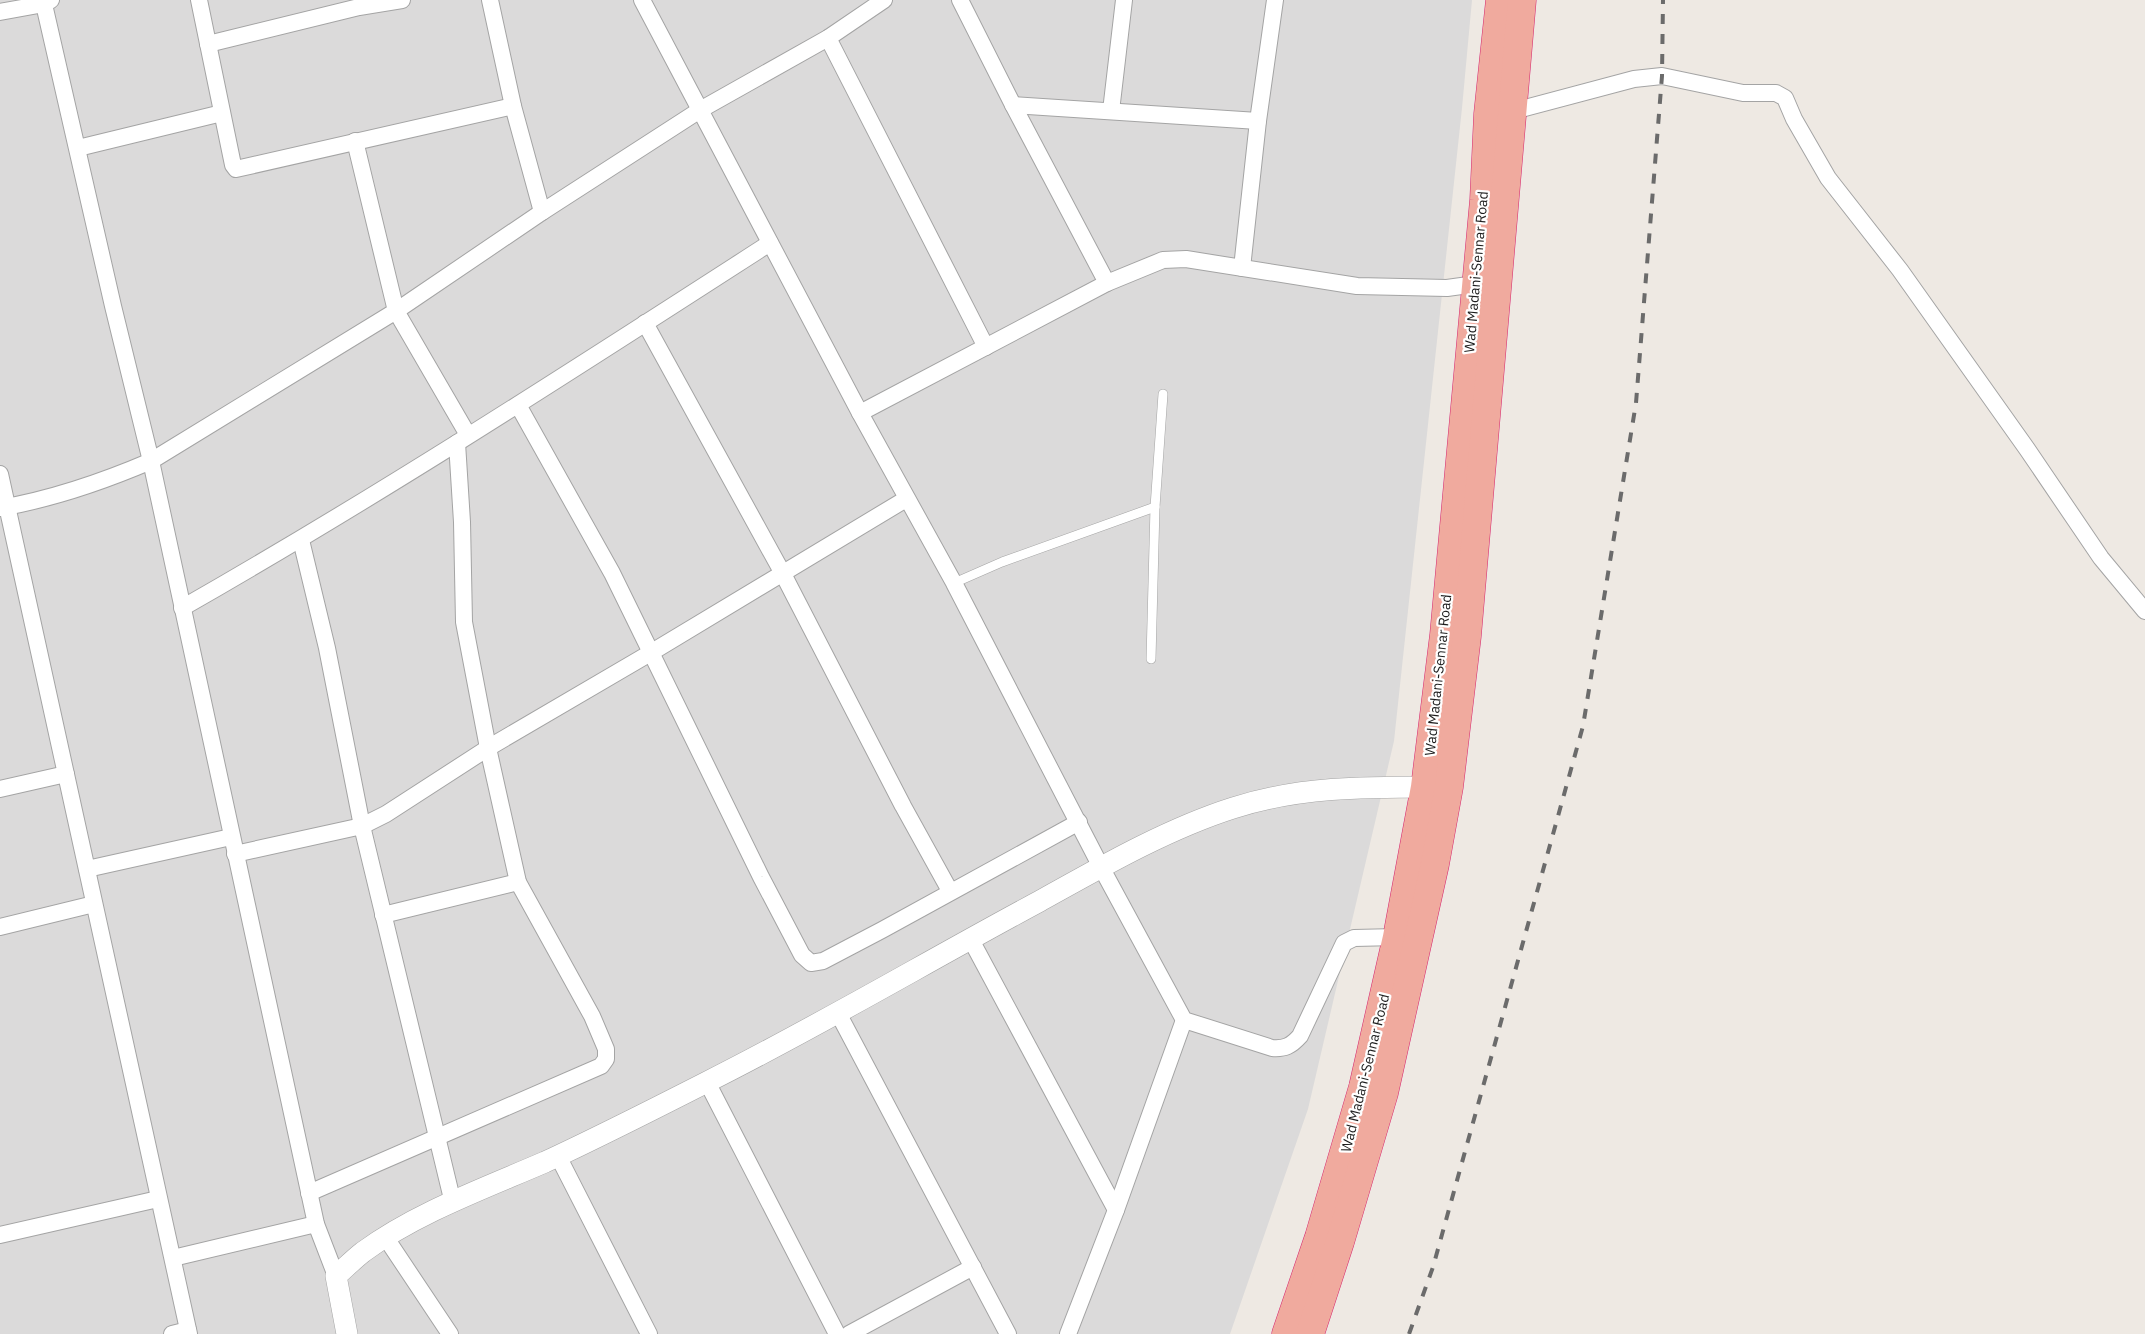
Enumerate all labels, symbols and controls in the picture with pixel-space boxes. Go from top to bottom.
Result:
street label: Wad Madani-Sennar Road [1460,190,1492,354]
street label: Wad Madani-Sennar Road [1421,593,1455,757]
street label: Wad Madani-Sennar Road [1337,992,1393,1154]

